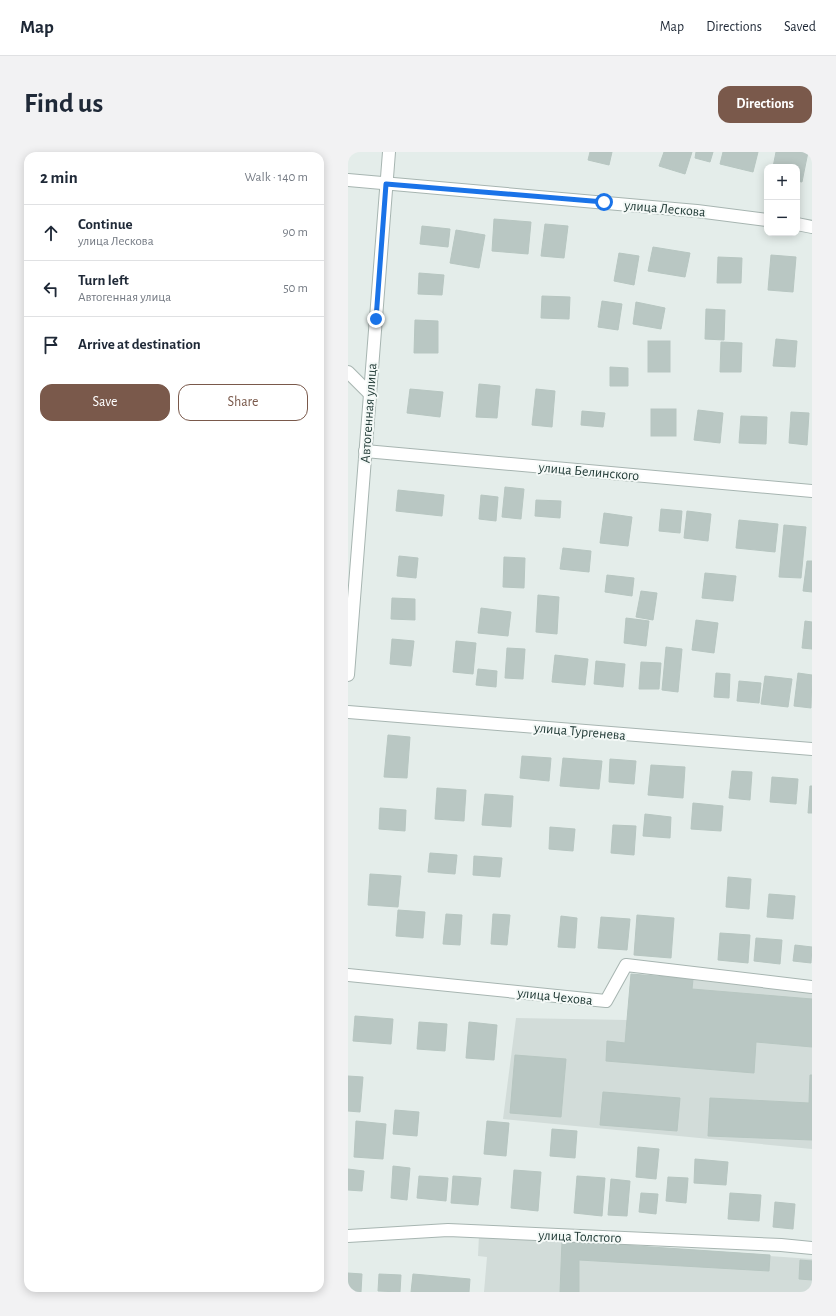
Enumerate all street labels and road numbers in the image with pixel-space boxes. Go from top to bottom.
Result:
street label: улица Лескова [623,198,707,220]
street label: Автогенная улица [359,362,380,464]
street label: улица Белинского [537,461,640,483]
street label: улица Тургенева [532,721,627,743]
street label: улица Чехова [516,986,594,1008]
street label: улица Толстого [537,1229,622,1245]

